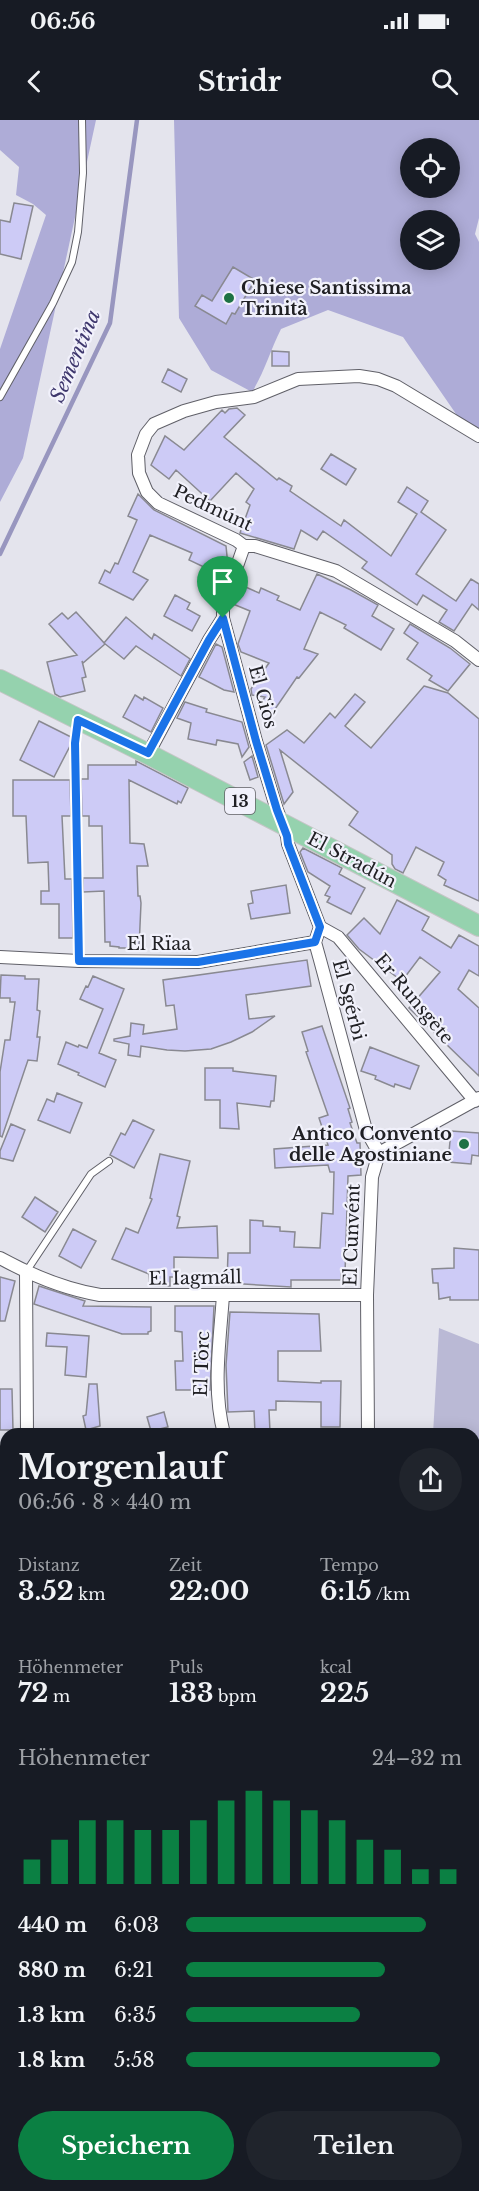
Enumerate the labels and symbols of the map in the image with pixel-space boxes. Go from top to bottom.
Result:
place label: Chiese Santissima Trinità [241,277,412,320]
marker: Chiese Santissima Trinità [222,291,236,305]
water label: Sementina [45,306,105,406]
street label: Pedmúnt [170,480,256,536]
pin [197,556,248,618]
street label: El Ciòs [244,663,282,731]
road number: 13 [225,788,255,814]
street label: El Stradún [304,827,400,893]
street label: El Rïaa [127,933,191,955]
street label: Er Runsgète [370,949,458,1049]
street label: El Sgérbi [328,957,370,1043]
place label: Antico Convento delle Agostiniane [289,1123,452,1166]
marker: Antico Convento delle Agostiniane [457,1137,471,1151]
street label: El Cunvént [339,1183,365,1287]
street label: El Iagmáll [148,1266,242,1290]
street label: El Törc [190,1330,214,1397]

